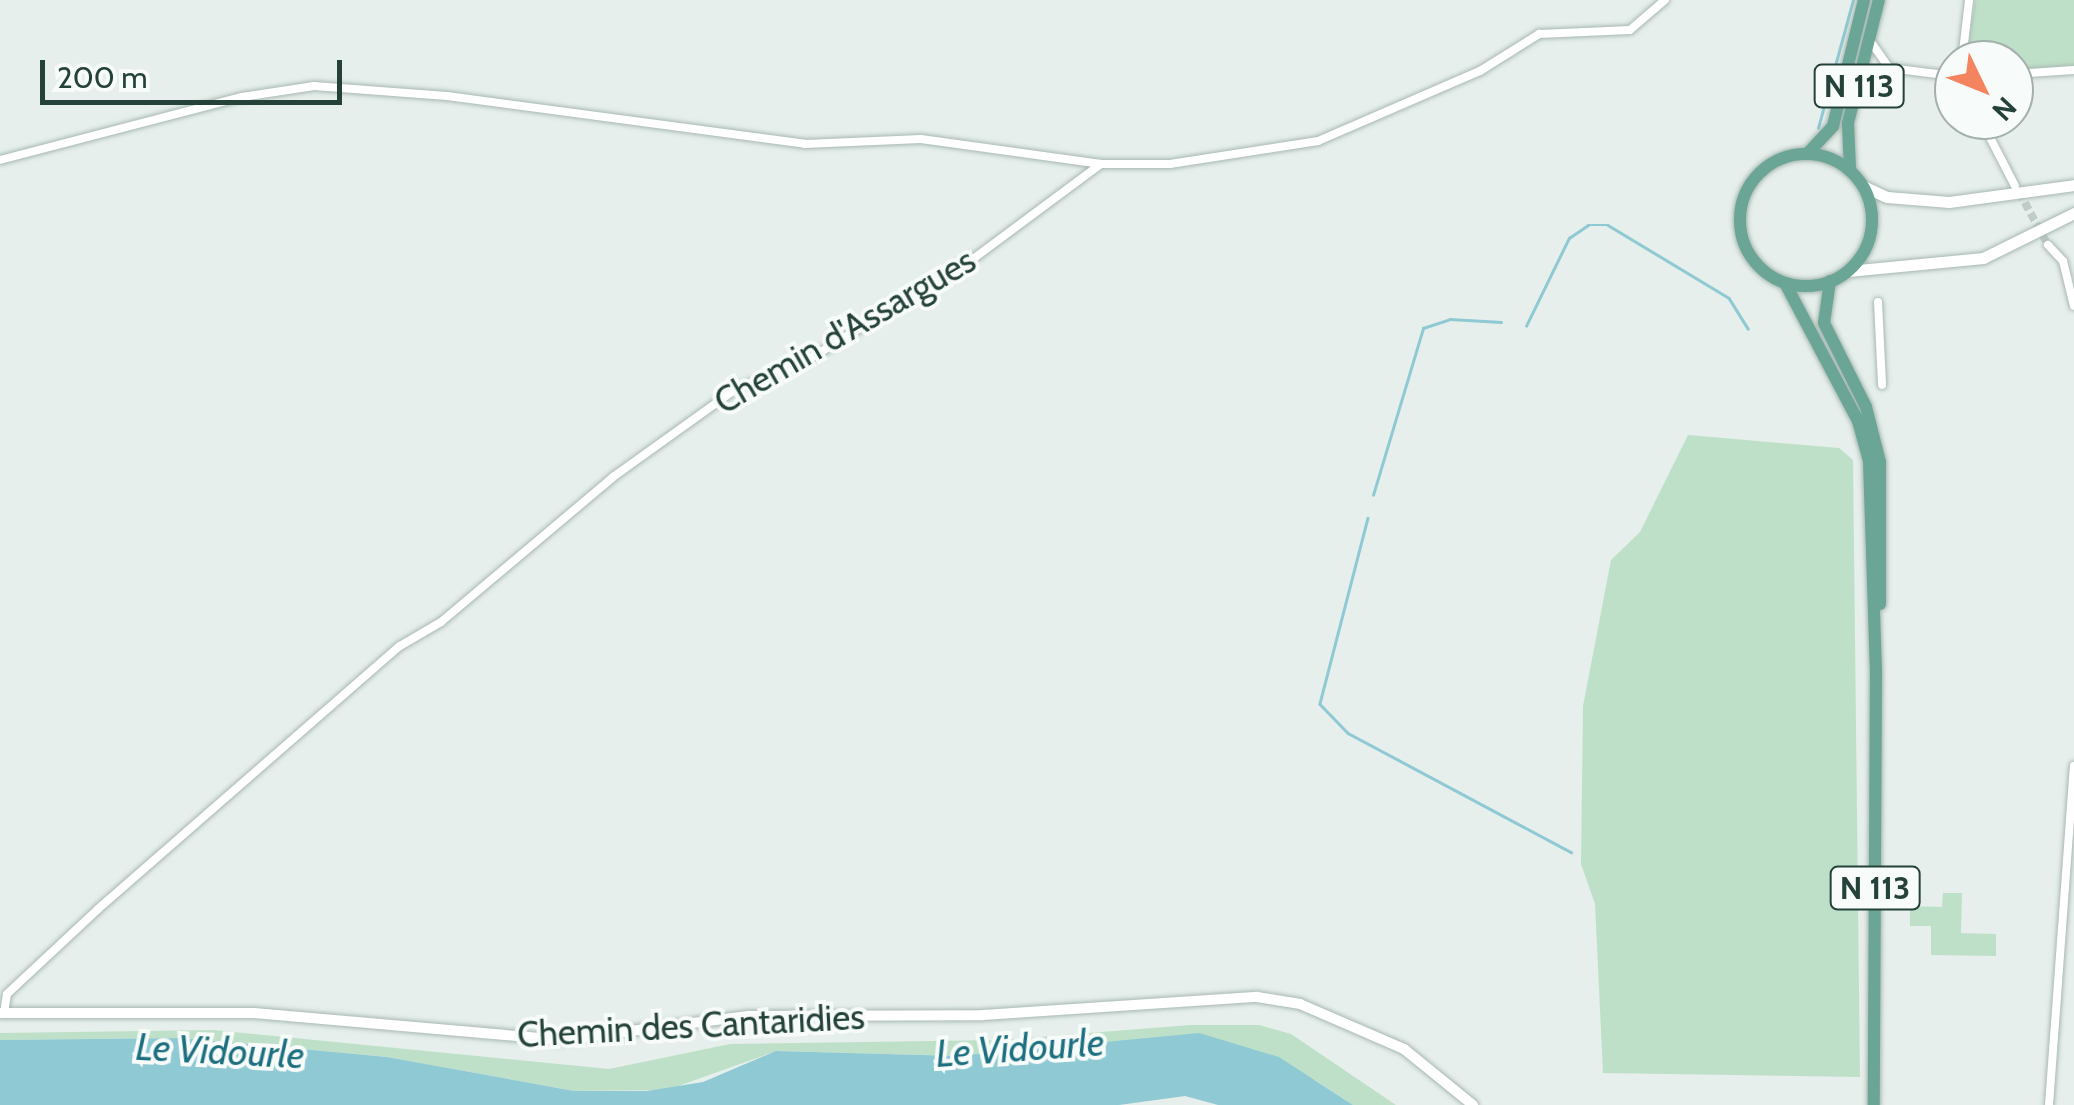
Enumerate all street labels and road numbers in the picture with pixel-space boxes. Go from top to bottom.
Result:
road number: N 113 [1812,59,1906,113]
street label: Chemin d'Assargues [707,239,983,423]
road number: N 113 [1828,861,1922,915]
street label: Chemin des Cantaridies [516,996,866,1056]

